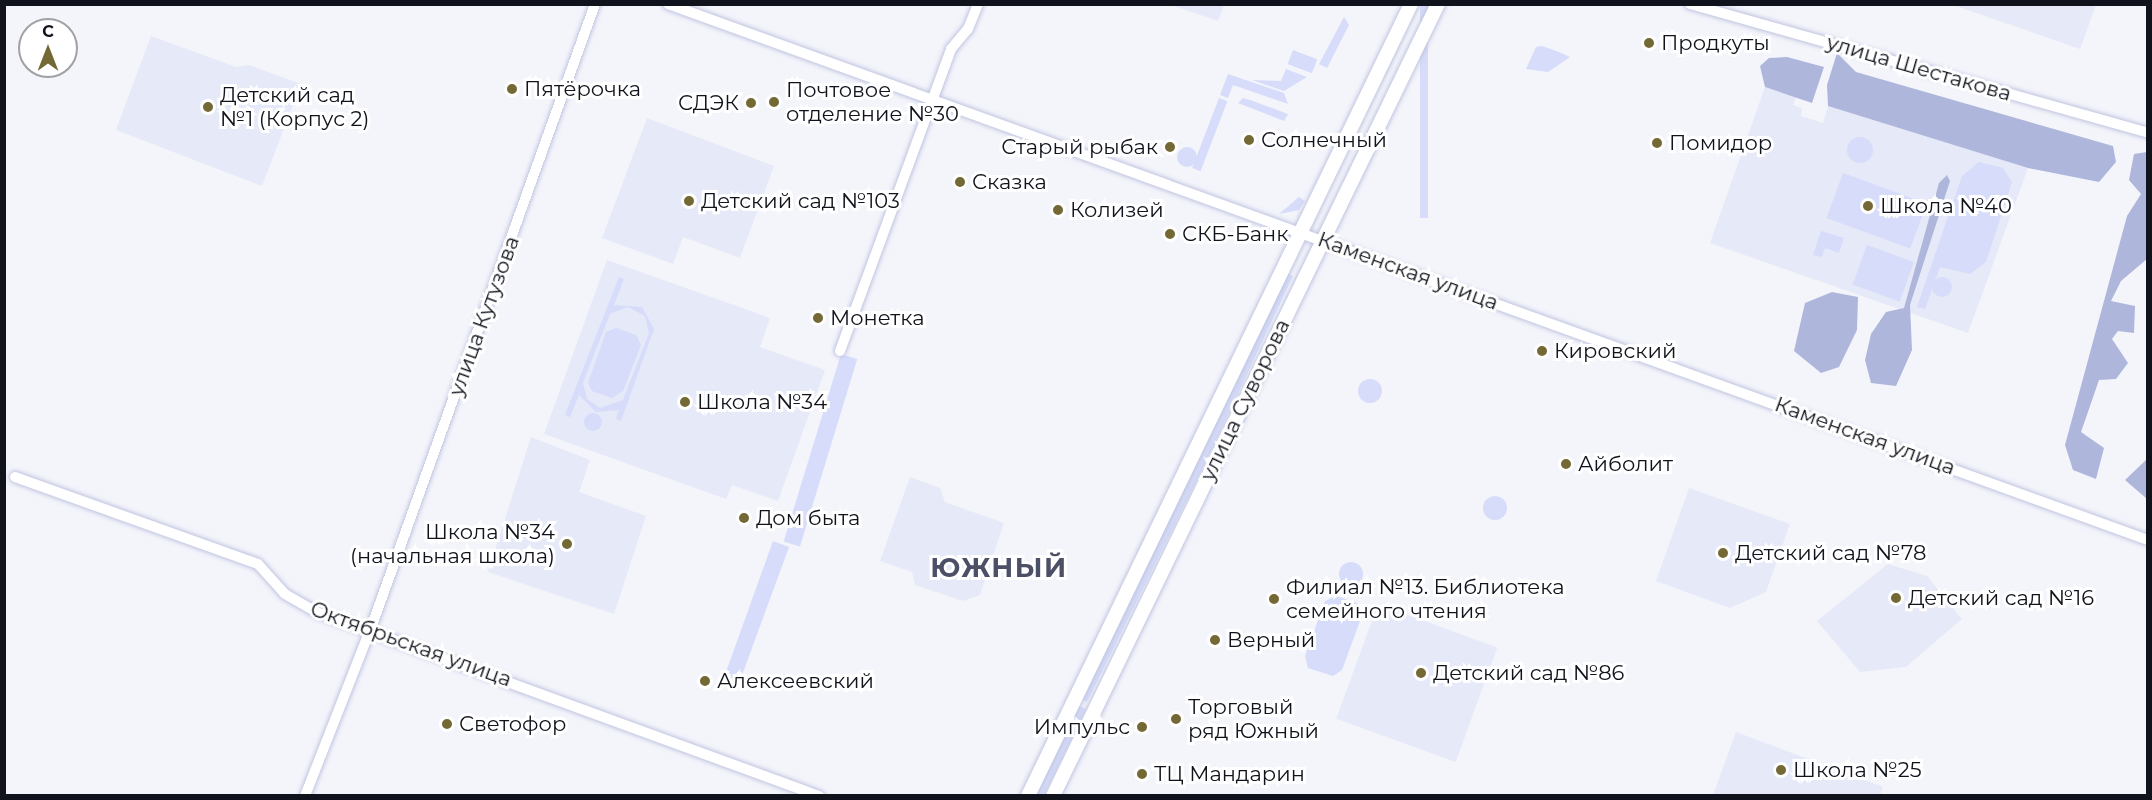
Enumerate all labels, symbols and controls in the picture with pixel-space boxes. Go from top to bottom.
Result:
north arrow [18,18,78,78]
text: С [42,22,54,41]
place label: Продкуты [1661,30,1770,56]
street label: улица Шестакова [1824,30,2014,106]
marker: Продкуты [1642,36,1656,50]
place label: Пятёрочка [524,76,641,102]
place label: Почтовое отделение №30 [786,77,959,127]
place label: Детский сад №1 (Корпус 2) [220,82,369,132]
marker: Пятёрочка [505,82,519,96]
place label: СДЭК [678,90,739,116]
marker: Почтовое отделение №30 [767,95,781,109]
marker: СДЭК [744,96,758,110]
marker: Детский сад №1 (Корпус 2) [201,100,215,114]
place label: Солнечный [1261,127,1387,153]
place label: Помидор [1669,130,1772,156]
marker: Солнечный [1242,133,1256,147]
place label: Старый рыбак [1001,134,1158,160]
marker: Помидор [1650,136,1664,150]
marker: Старый рыбак [1163,140,1177,154]
place label: Сказка [972,169,1047,195]
marker: Сказка [953,175,967,189]
place label: Детский сад №103 [701,188,900,214]
place label: Школа №40 [1880,193,2012,219]
marker: Детский сад №103 [682,194,696,208]
place label: Колизей [1070,197,1164,223]
marker: Школа №40 [1861,199,1875,213]
marker: Колизей [1051,203,1065,217]
place label: СКБ-Банк [1182,221,1288,247]
marker: СКБ-Банк [1163,227,1177,241]
street label: Каменская улица [1314,227,1502,315]
street label: улица Кутузова [443,233,525,399]
place label: Монетка [830,305,924,331]
marker: Монетка [811,311,825,325]
street label: улица Суворова [1195,315,1295,485]
place label: Кировский [1554,338,1676,364]
marker: Кировский [1535,344,1549,358]
place label: Школа №34 [697,389,827,415]
street label: Каменская улица [1771,392,1959,480]
marker: Школа №34 [678,395,692,409]
place label: Айболит [1578,451,1673,477]
marker: Айболит [1559,457,1573,471]
place label: Дом быта [756,505,860,531]
marker: Дом быта [737,511,751,525]
place label: Школа №34 (начальная школа) [350,519,555,569]
marker: Школа №34 (начальная школа) [560,537,574,551]
place label: Детский сад №78 [1735,540,1926,566]
marker: Детский сад №78 [1716,546,1730,560]
district label: ЮЖНЫЙ [930,552,1068,584]
place label: Филиал №13. Библиотека семейного чтения [1286,574,1564,624]
place label: Детский сад №16 [1908,585,2094,611]
marker: Детский сад №16 [1889,591,1903,605]
marker: Филиал №13. Библиотека семейного чтения [1267,592,1281,606]
street label: Октябрьская улица [307,596,515,692]
place label: Верный [1227,627,1315,653]
marker: Верный [1208,633,1222,647]
place label: Детский сад №86 [1433,660,1624,686]
marker: Детский сад №86 [1414,666,1428,680]
place label: Алексеевский [717,668,874,694]
marker: Алексеевский [698,674,712,688]
place label: Торговый ряд Южный [1188,694,1319,744]
place label: Светофор [459,711,566,737]
marker: Торговый ряд Южный [1169,712,1183,726]
place label: Импульс [1034,714,1130,740]
marker: Светофор [440,717,454,731]
marker: Импульс [1135,720,1149,734]
place label: Школа №25 [1793,757,1922,783]
place label: ТЦ Мандарин [1154,761,1305,787]
marker: Школа №25 [1774,763,1788,777]
marker: ТЦ Мандарин [1135,767,1149,781]

